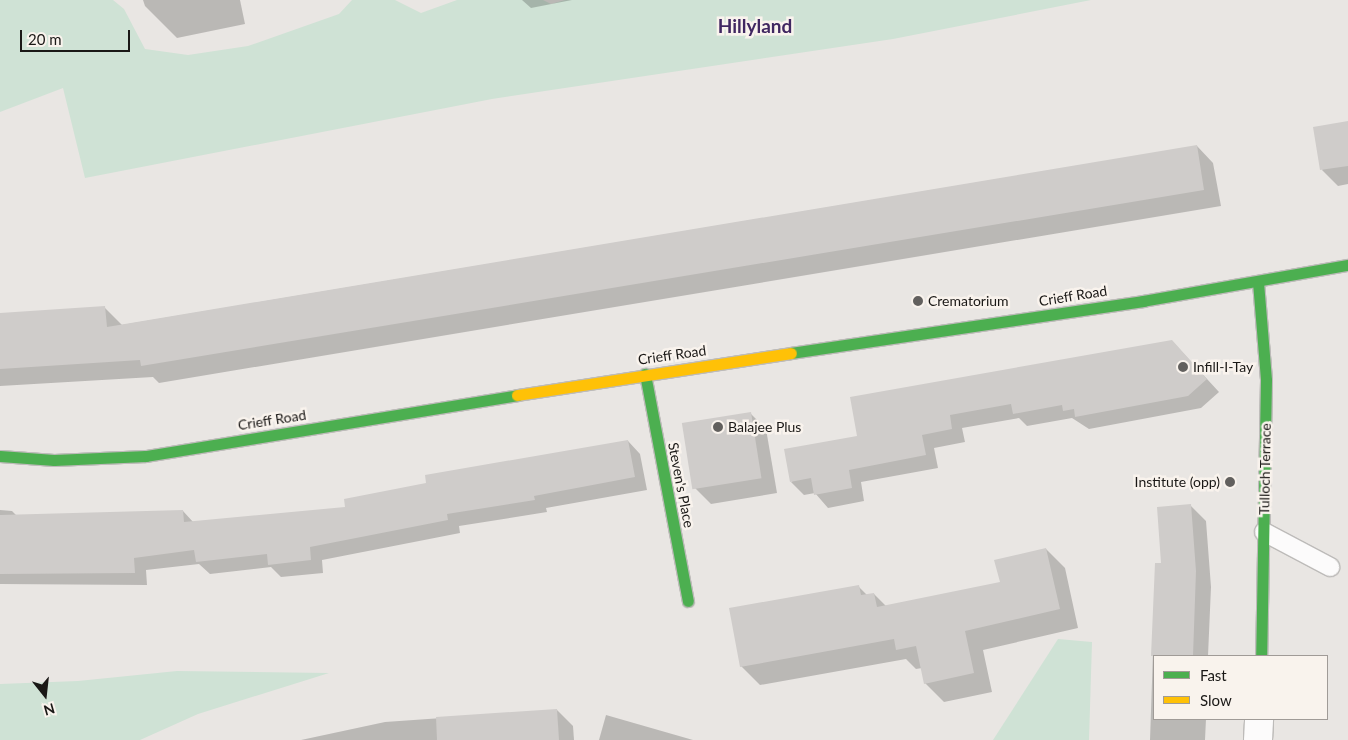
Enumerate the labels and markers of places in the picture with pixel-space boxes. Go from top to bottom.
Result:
place label: Crematorium [928,293,1009,309]
marker: Crematorium [912,295,924,307]
place label: Infill-I-Tay [1193,359,1253,375]
marker: Infill-I-Tay [1177,361,1189,373]
place label: Balajee Plus [728,419,801,435]
marker: Balajee Plus [712,421,724,433]
place label: Institute (opp) [1135,474,1220,490]
marker: Institute (opp) [1224,476,1236,488]

